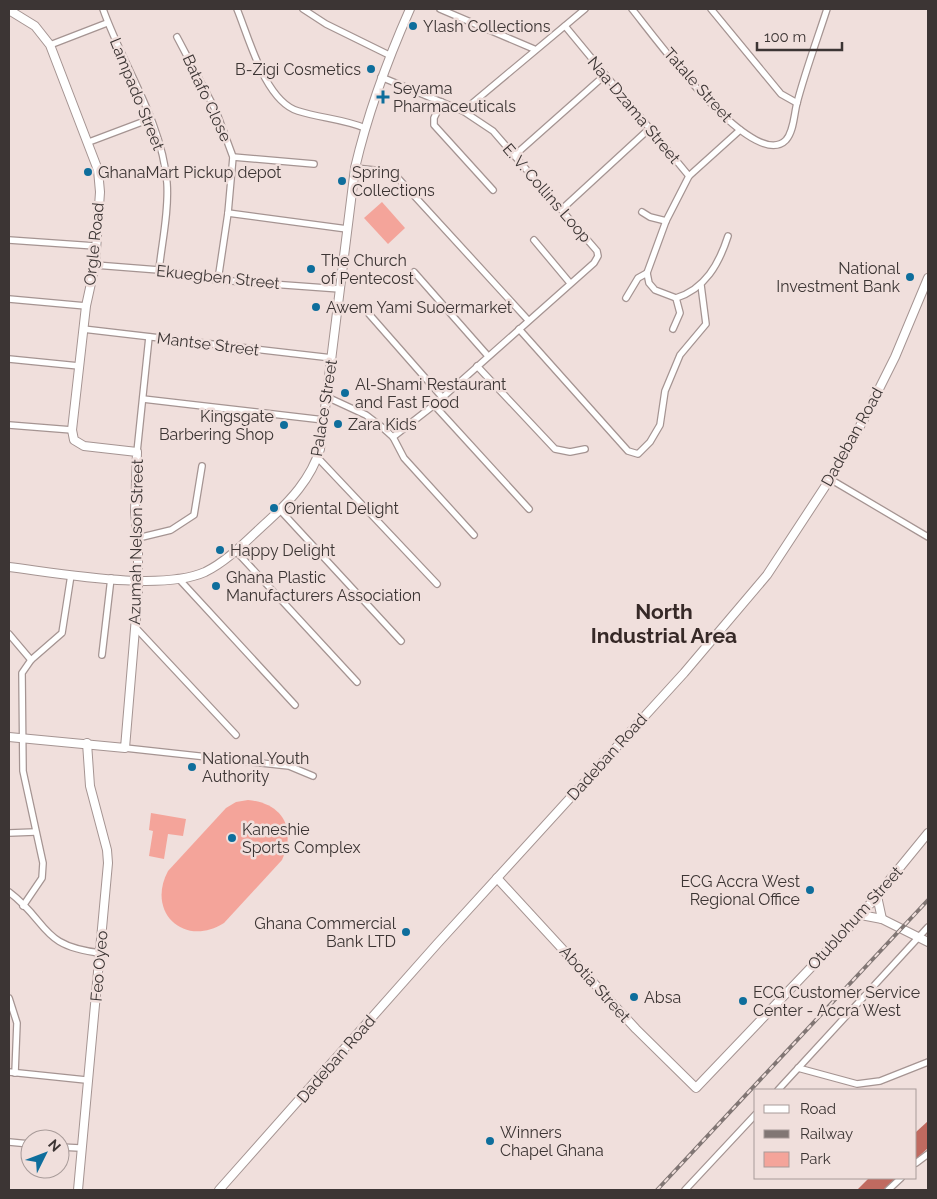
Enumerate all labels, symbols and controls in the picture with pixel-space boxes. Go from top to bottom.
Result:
place label: Ylash Collections [423,17,551,36]
marker: Ylash Collections [407,20,419,32]
scale bar [757,20,842,52]
text: 100 m [764,28,806,46]
street label: Lampado Street [106,35,168,153]
street label: Tatale Street [660,44,737,126]
street label: Batafo Close [179,51,235,145]
street label: Naa Dzama Street [584,53,685,168]
place label: B-Zigi Cosmetics [235,60,361,79]
marker: B-Zigi Cosmetics [365,63,377,75]
place label: Seyama Pharmaceuticals [393,79,516,116]
marker: Seyama Pharmaceuticals [377,91,389,103]
street label: E. V. Collins Loop [499,140,595,246]
place label: GhanaMart Pickup depot [98,163,282,182]
place label: Spring Collections [352,163,435,200]
marker: GhanaMart Pickup depot [82,166,94,178]
marker: Spring Collections [336,175,348,187]
street label: Orgle Road [80,201,108,286]
place label: The Church of Pentecost [321,251,414,288]
place label: National Investment Bank [776,259,901,296]
street label: Ekuegben Street [155,261,281,293]
marker: The Church of Pentecost [305,263,317,275]
marker: National Investment Bank [904,271,916,283]
place label: Awem Yami Suoermarket [326,298,513,317]
marker: Awem Yami Suoermarket [310,301,322,313]
street label: Mantse Street [156,328,261,360]
street label: Palace Street [307,357,341,458]
place label: Al-Shami Restaurant and Fast Food [355,375,507,412]
street label: Dadeban Road [817,384,887,490]
marker: Al-Shami Restaurant and Fast Food [339,387,351,399]
place label: Kingsgate Barbering Shop [159,407,274,444]
place label: Zara Kids [348,415,417,434]
marker: Zara Kids [332,418,344,430]
marker: Kingsgate Barbering Shop [278,419,290,431]
street label: Azumah Nelson Street [125,458,147,625]
place label: Oriental Delight [284,499,400,518]
marker: Oriental Delight [268,502,280,514]
place label: Happy Delight [230,541,336,560]
marker: Happy Delight [214,544,226,556]
place label: Ghana Plastic Manufacturers Association [226,568,421,605]
marker: Ghana Plastic Manufacturers Association [210,580,222,592]
district label: North Industrial Area [591,599,737,648]
street label: Dadeban Road [563,710,651,804]
place label: National Youth Authority [202,749,309,786]
marker: National Youth Authority [186,761,198,773]
place label: Kaneshie Sports Complex [242,820,360,857]
marker: Kaneshie Sports Complex [226,832,238,844]
street label: Otublohum Street [804,862,907,974]
place label: ECG Accra West Regional Office [681,872,801,909]
marker: ECG Accra West Regional Office [804,884,816,896]
place label: Ghana Commercial Bank LTD [254,914,397,951]
marker: Ghana Commercial Bank LTD [400,926,412,938]
street label: Feo Oyeo [86,930,112,1002]
street label: Abotia Street [556,942,635,1027]
place label: ECG Customer Service Center - Accra West [753,983,920,1020]
place label: Absa [644,988,681,1007]
marker: Absa [628,991,640,1003]
marker: ECG Customer Service Center - Accra West [737,995,749,1007]
street label: Dadeban Road [293,1011,379,1107]
legend [754,1089,917,1179]
text: Road [800,1100,836,1118]
place label: Winners Chapel Ghana [500,1123,604,1160]
text: Railway [800,1125,853,1143]
north arrow [20,1129,70,1179]
marker: Winners Chapel Ghana [484,1135,496,1147]
text: N [45,1136,64,1155]
text: Park [800,1150,831,1168]

